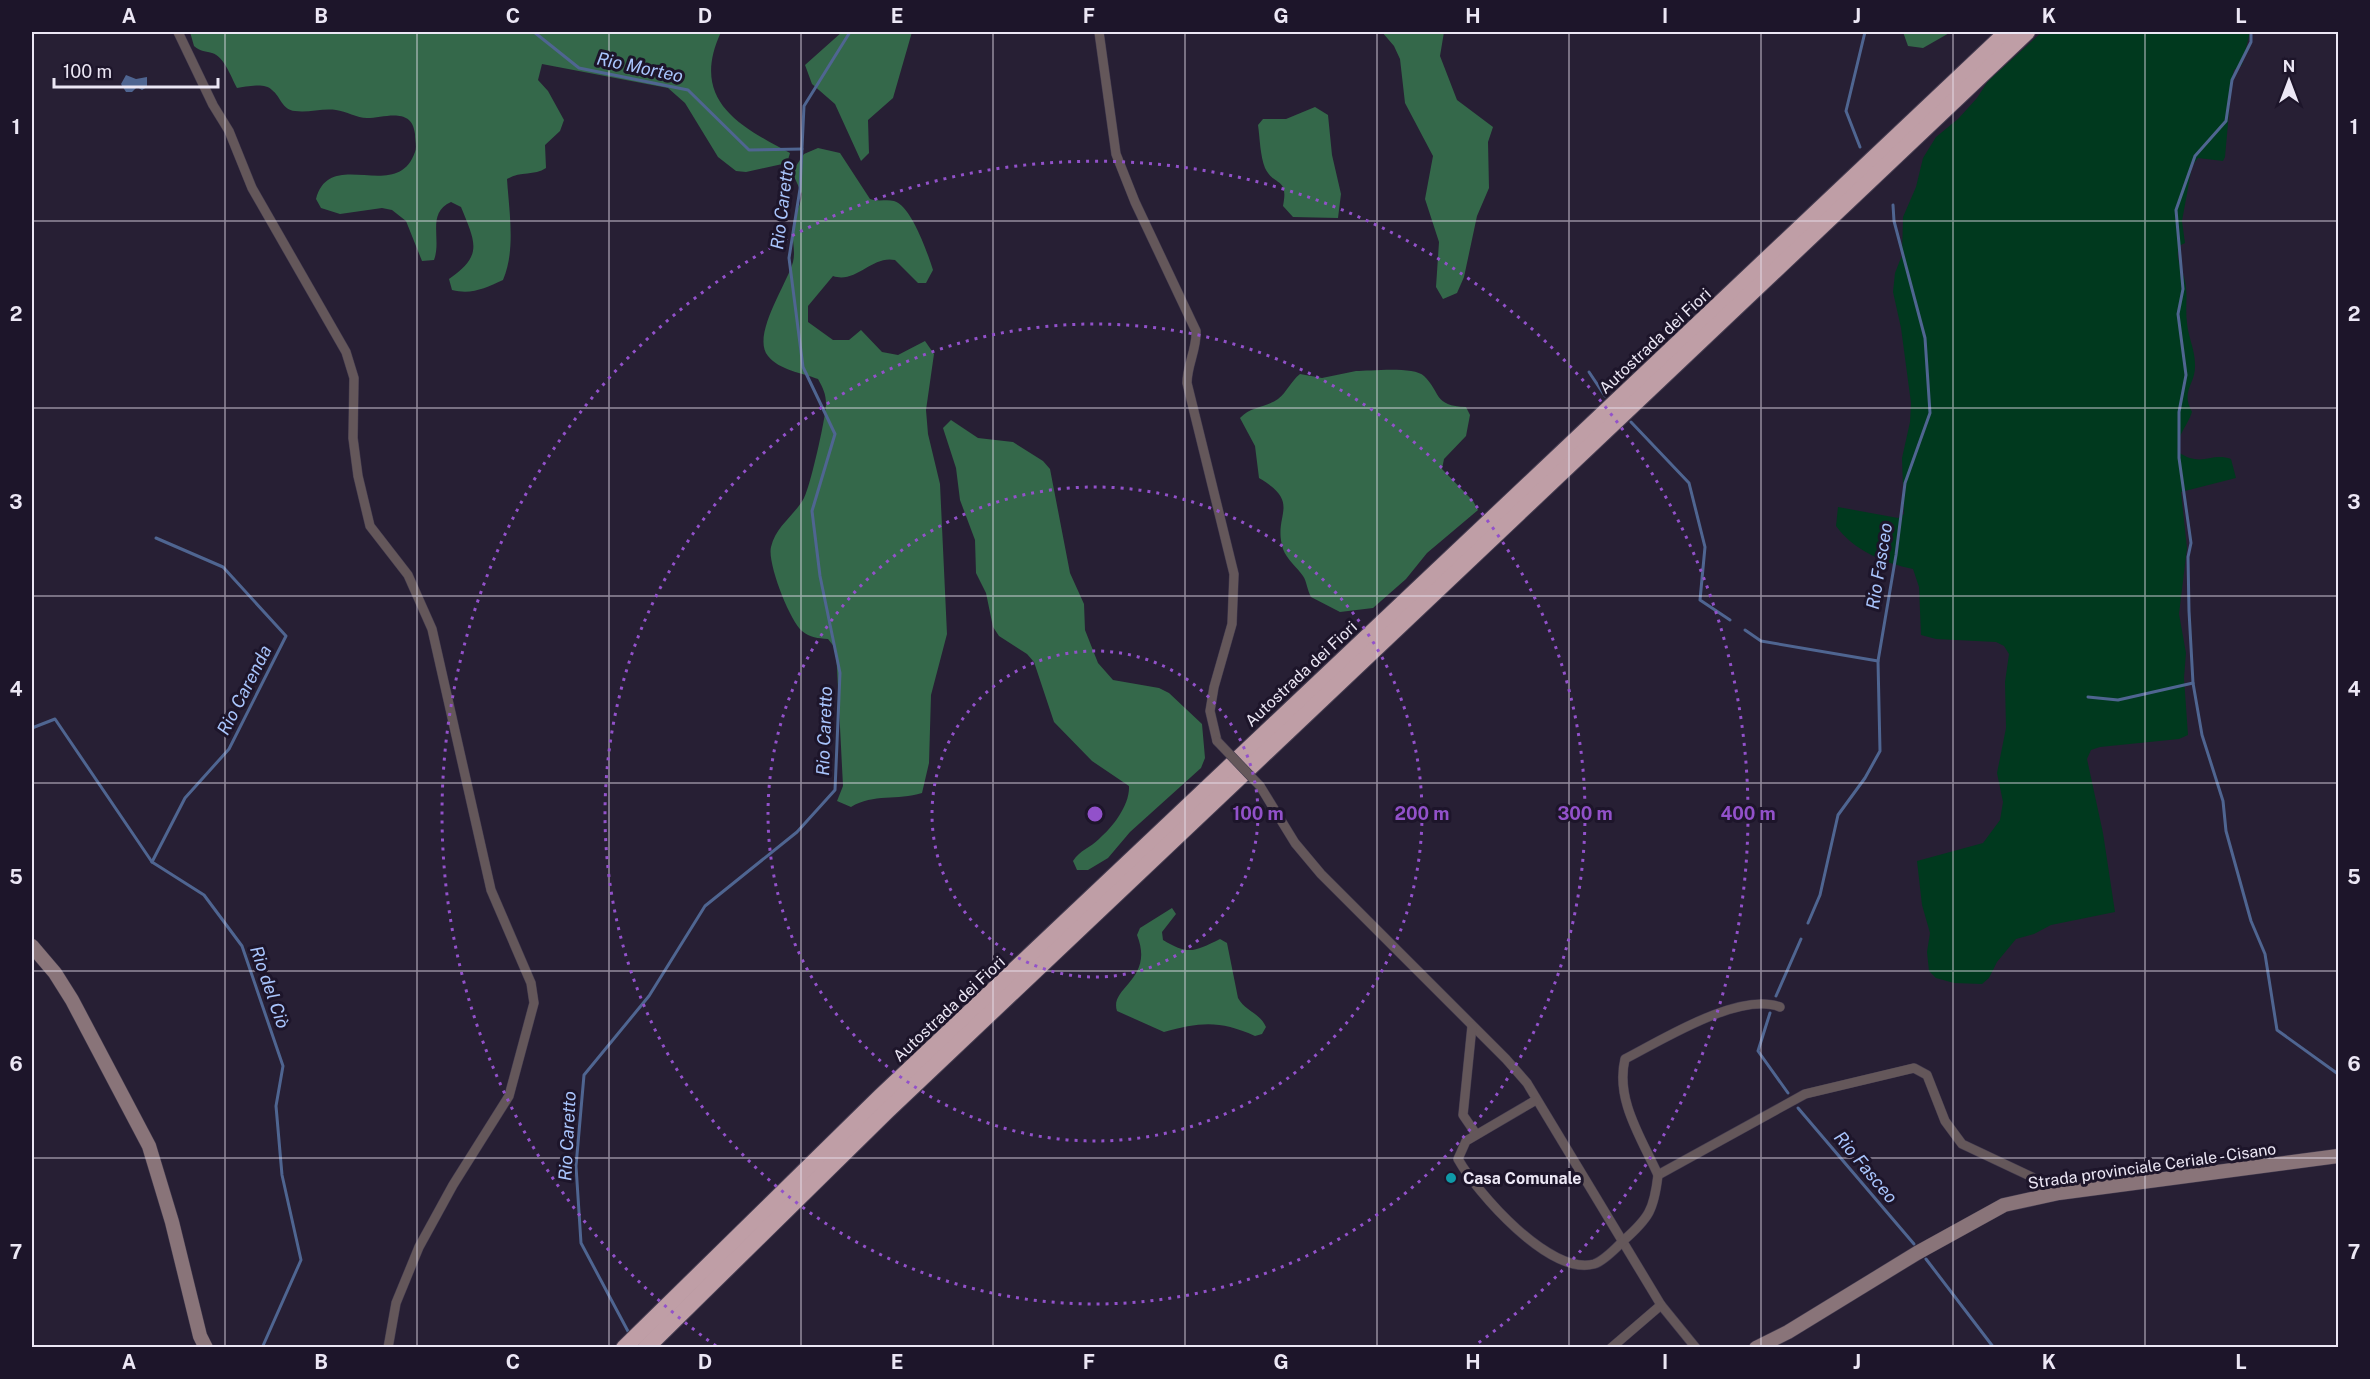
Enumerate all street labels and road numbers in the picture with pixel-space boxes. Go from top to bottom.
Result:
street label: Autostrada dei Fiori [1595,284,1715,398]
street label: Autostrada dei Fiori [1241,617,1361,731]
street label: Autostrada dei Fiori [889,952,1009,1066]
street label: Strada provinciale Ceriale - Cisano [2027,1139,2277,1193]

